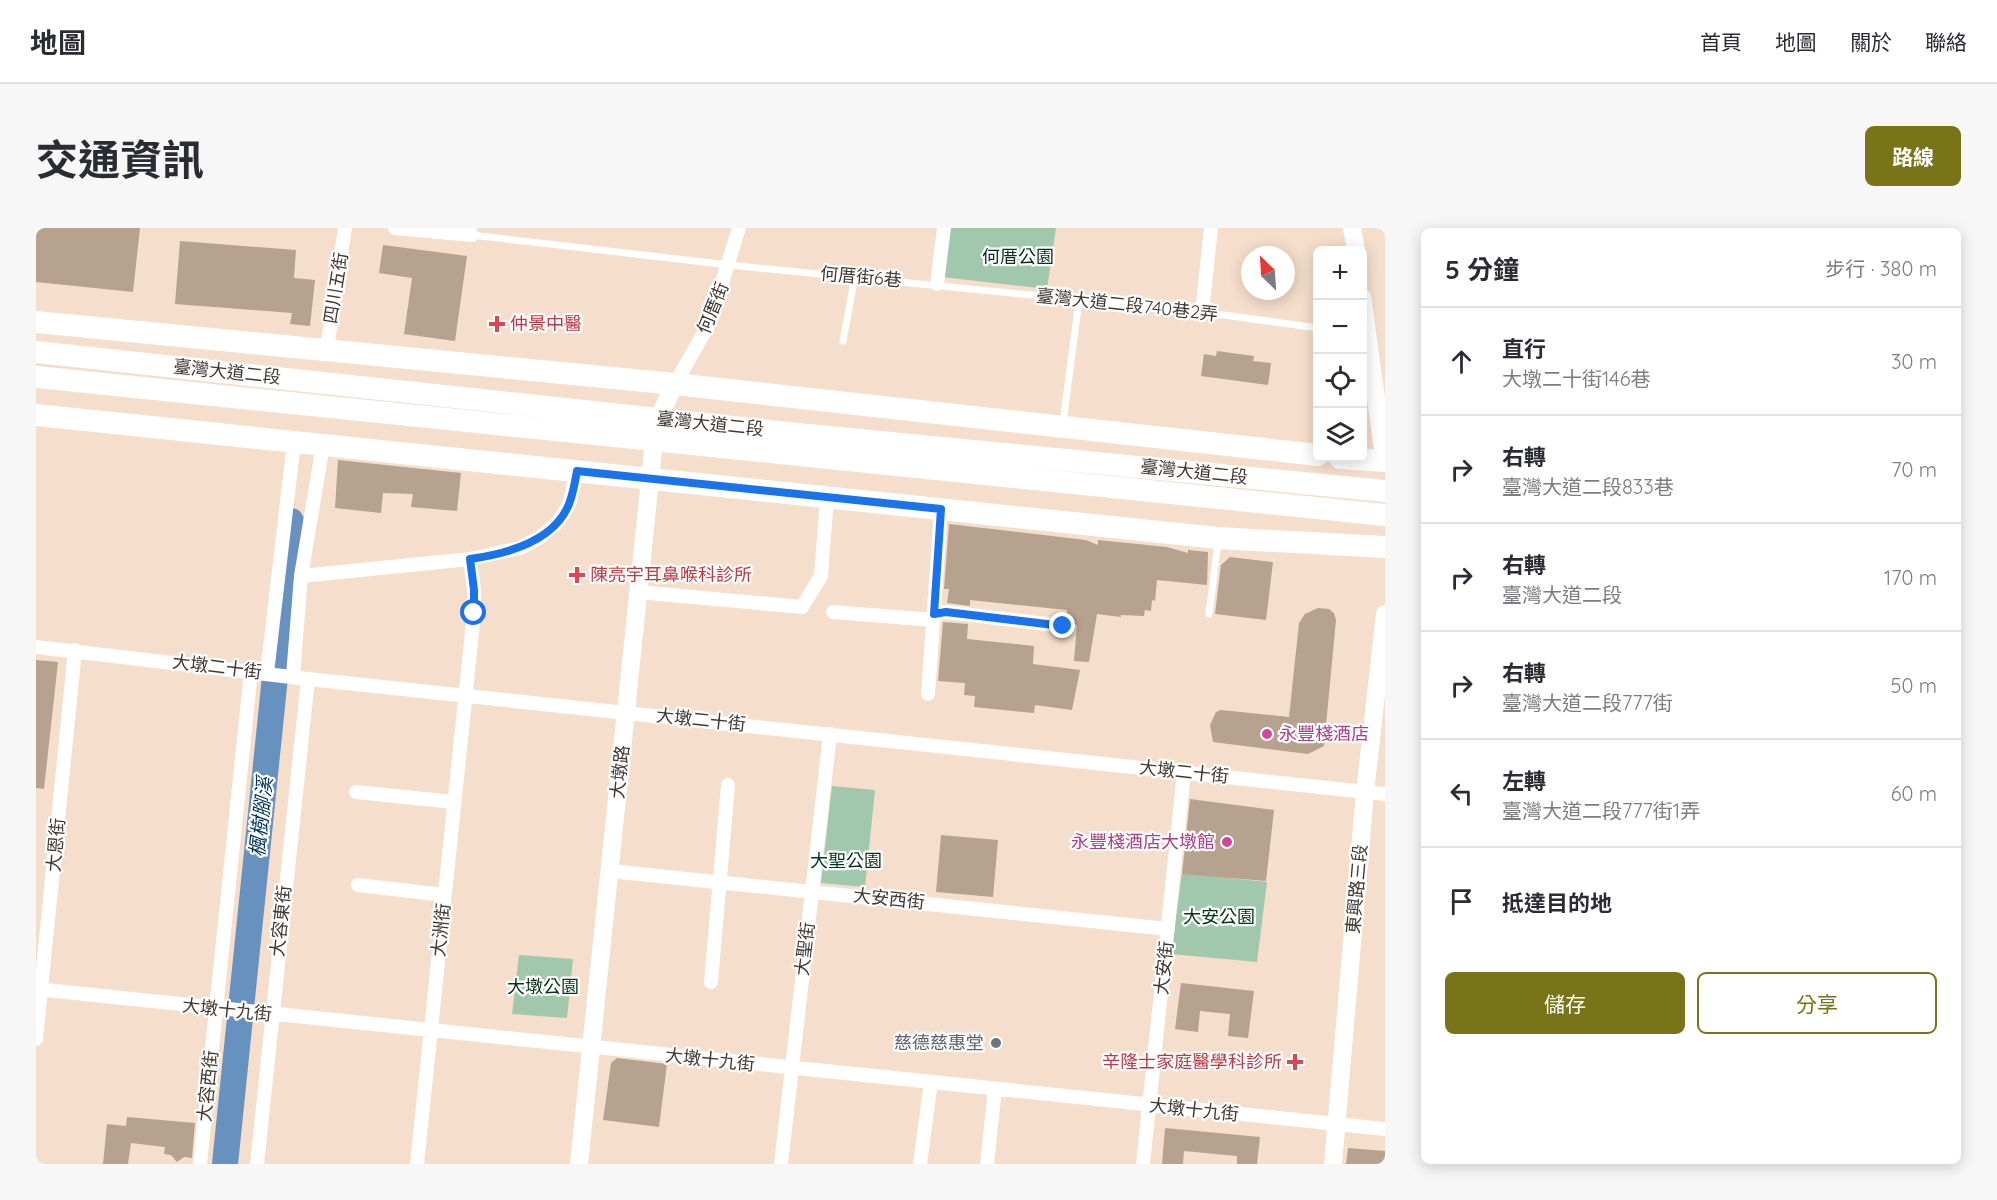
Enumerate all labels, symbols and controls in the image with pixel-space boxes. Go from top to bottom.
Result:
text: 地圖 [30,25,86,60]
text: 首頁 [1700,29,1742,55]
text: 地圖 [1775,29,1817,55]
text: 關於 [1850,29,1892,55]
text: 聯絡 [1925,29,1967,55]
button: 路線 [1865,126,1961,186]
text: 交通資訊 [36,133,204,186]
park label: 何厝公園 [982,245,1054,268]
north arrow [1241,246,1295,300]
map controls [1313,246,1367,462]
button: + [1313,246,1367,300]
street label: 四川五街 [319,251,352,325]
text: 5 分鐘 [1445,253,1519,286]
text: 步行 · 380 m [1825,256,1937,281]
street label: 何厝街6巷 [819,261,903,292]
street label: 何厝街 [692,278,733,337]
street label: 臺灣大道二段740巷2弄 [1035,284,1219,325]
button: − [1313,300,1367,354]
place label: 仲景中醫 [510,312,582,335]
marker: 仲景中醫 [488,315,506,333]
text: 直行 [1502,335,1546,363]
icon: ahead [1445,345,1478,378]
text: 30 m [1891,349,1937,374]
street label: 臺灣大道二段 [172,354,282,389]
button: locate [1313,354,1367,408]
text: 大墩二十街146巷 [1502,366,1650,391]
street label: 臺灣大道二段 [655,406,765,441]
button: layers [1313,408,1367,462]
text: 右轉 [1502,443,1546,471]
icon: right [1445,453,1478,486]
street label: 臺灣大道二段 [1139,454,1249,489]
text: 70 m [1891,457,1937,482]
text: 臺灣大道二段833巷 [1502,474,1674,499]
text: 右轉 [1502,551,1546,579]
icon: right [1445,561,1478,594]
place label: 陳亮宇耳鼻喉科診所 [590,563,752,586]
text: 170 m [1884,565,1937,590]
marker: 陳亮宇耳鼻喉科診所 [568,566,586,584]
text: 臺灣大道二段 [1502,582,1622,607]
route start [460,599,486,625]
route end [1049,612,1075,638]
street label: 大墩二十街 [171,650,263,683]
text: 右轉 [1502,659,1546,687]
icon: right [1445,669,1478,702]
text: 50 m [1891,673,1937,698]
text: 臺灣大道二段777街 [1502,690,1673,715]
street label: 大墩二十街 [655,703,747,736]
place label: 永豐棧酒店 [1279,722,1369,745]
marker: 永豐棧酒店 [1260,727,1274,741]
street label: 大墩路 [605,744,634,800]
street label: 大墩二十街 [1138,755,1230,788]
text: 左轉 [1502,767,1546,795]
water label: 楓樹腳溪 [244,773,277,858]
icon: left [1445,777,1478,810]
text: 60 m [1891,781,1937,806]
text: 臺灣大道二段777街1弄 [1502,798,1700,823]
street label: 大恩街 [42,817,69,873]
place label: 永豐棧酒店大墩館 [1071,830,1215,853]
marker: 永豐棧酒店大墩館 [1220,835,1234,849]
street label: 東興路三段 [1341,843,1372,935]
park label: 大聖公園 [810,849,882,872]
street label: 大安西街 [852,883,926,914]
street label: 大容東街 [265,884,296,958]
icon: arrive [1445,885,1478,918]
text: 抵達目的地 [1502,889,1612,917]
street label: 大洲街 [426,902,455,958]
park label: 大安公園 [1183,905,1255,928]
street label: 大聖街 [790,921,819,977]
street label: 大安街 [1149,940,1178,996]
button: 儲存 [1445,972,1685,1034]
button: 分享 [1697,972,1937,1034]
park label: 大墩公園 [507,975,579,998]
street label: 大墩十九街 [181,993,273,1026]
place label: 慈德慈惠堂 [894,1031,984,1054]
marker: 慈德慈惠堂 [989,1036,1003,1050]
street label: 大墩十九街 [664,1043,756,1076]
street label: 大容西街 [192,1049,223,1123]
place label: 辛隆士家庭醫學科診所 [1102,1050,1282,1073]
marker: 辛隆士家庭醫學科診所 [1286,1053,1304,1071]
street label: 大墩十九街 [1148,1093,1240,1126]

